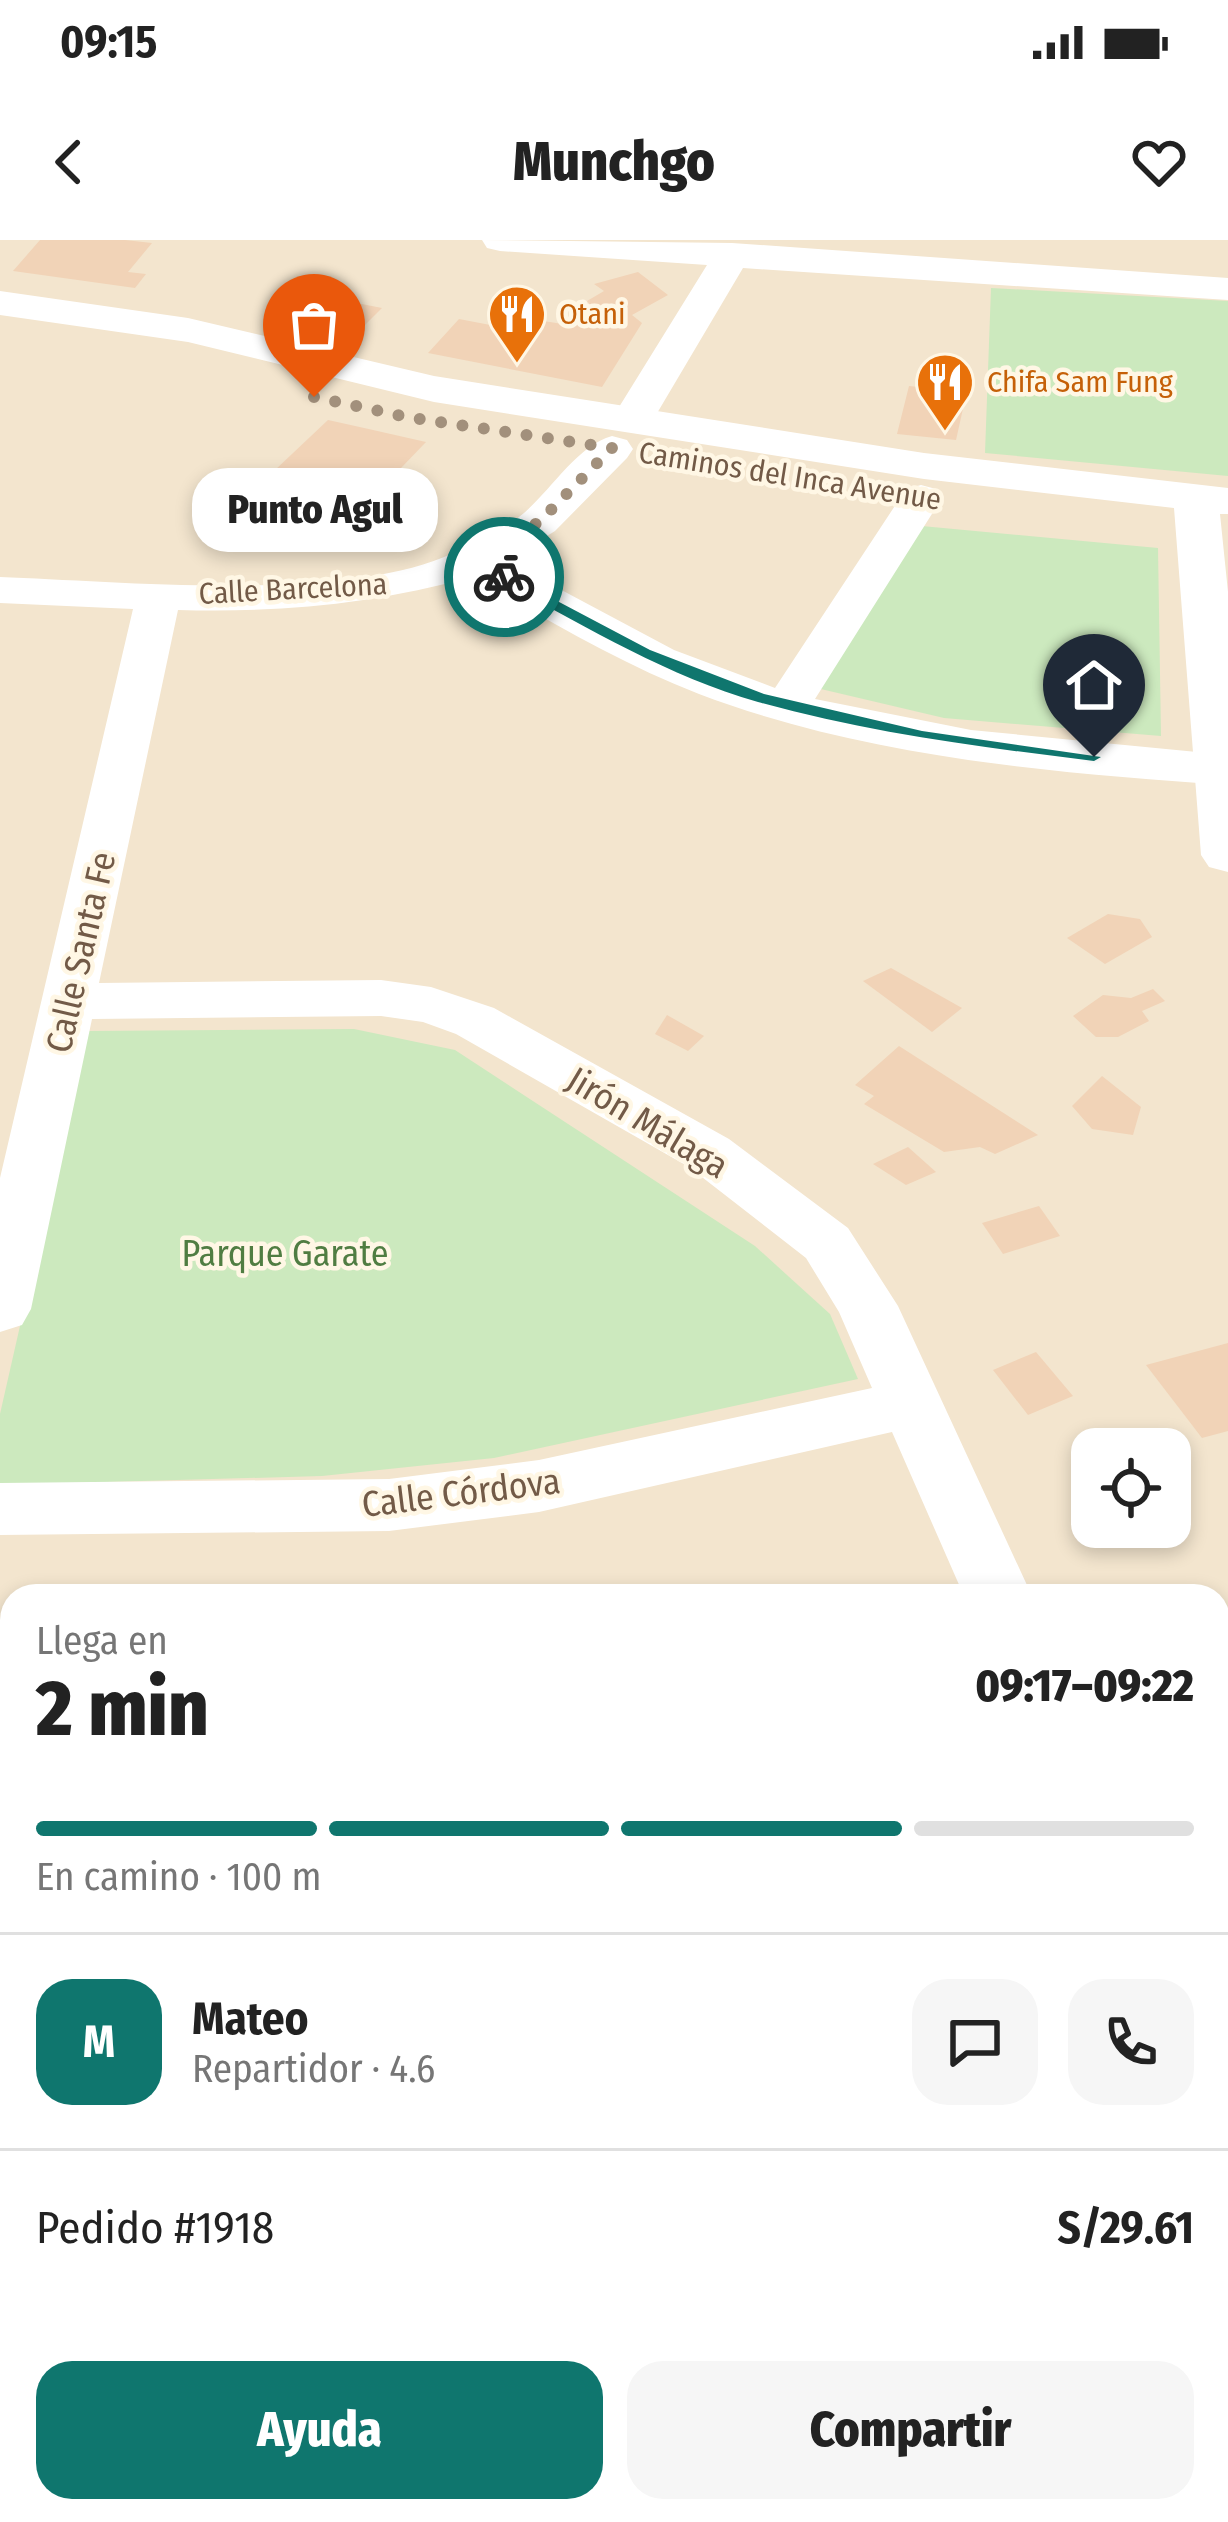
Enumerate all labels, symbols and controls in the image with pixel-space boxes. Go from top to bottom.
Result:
text: 09:15 [60,15,157,69]
icon: back [36,129,102,195]
icon: heart [1126,129,1192,195]
text: Munchgo [513,130,715,194]
pin [263,274,365,397]
restaurant icon: Otani [486,283,548,365]
icon: bag [281,292,347,358]
place label: Otani [559,296,626,332]
restaurant icon: Chifa Sam Fung [914,351,976,433]
place label: Chifa Sam Fung [987,364,1174,400]
street label: Caminos del Inca Avenue [636,434,944,518]
callout: Punto Agul [191,469,437,553]
text: Punto Agul [228,487,402,533]
courier [444,517,564,637]
icon: bike [471,544,537,610]
street label: Calle Barcelona [198,566,388,612]
pin [1043,634,1145,757]
icon: home [1061,652,1127,718]
street label: Calle Santa Fe [37,848,125,1057]
street label: Jirón Málaga [559,1058,736,1188]
park label: Parque Garate [182,1232,388,1276]
map controls [1071,1428,1191,1548]
button: locate [1071,1428,1191,1548]
street label: Calle Córdova [359,1459,563,1527]
text: Llega en [36,1618,168,1664]
text: 09:17–09:22 [975,1659,1194,1713]
text: 2 min [36,1662,209,1756]
text: En camino · 100 m [36,1854,322,1900]
button: chat [912,1979,1038,2105]
button: phone [1068,1979,1194,2105]
text: Mateo [192,1992,309,2046]
text: M [83,2015,115,2069]
text: Repartidor · 4.6 [192,2046,435,2092]
text: Pedido #1918 [36,2201,274,2255]
text: S/29.61 [1057,2201,1194,2255]
button: Ayuda [36,2361,603,2499]
button: Compartir [627,2361,1194,2499]

